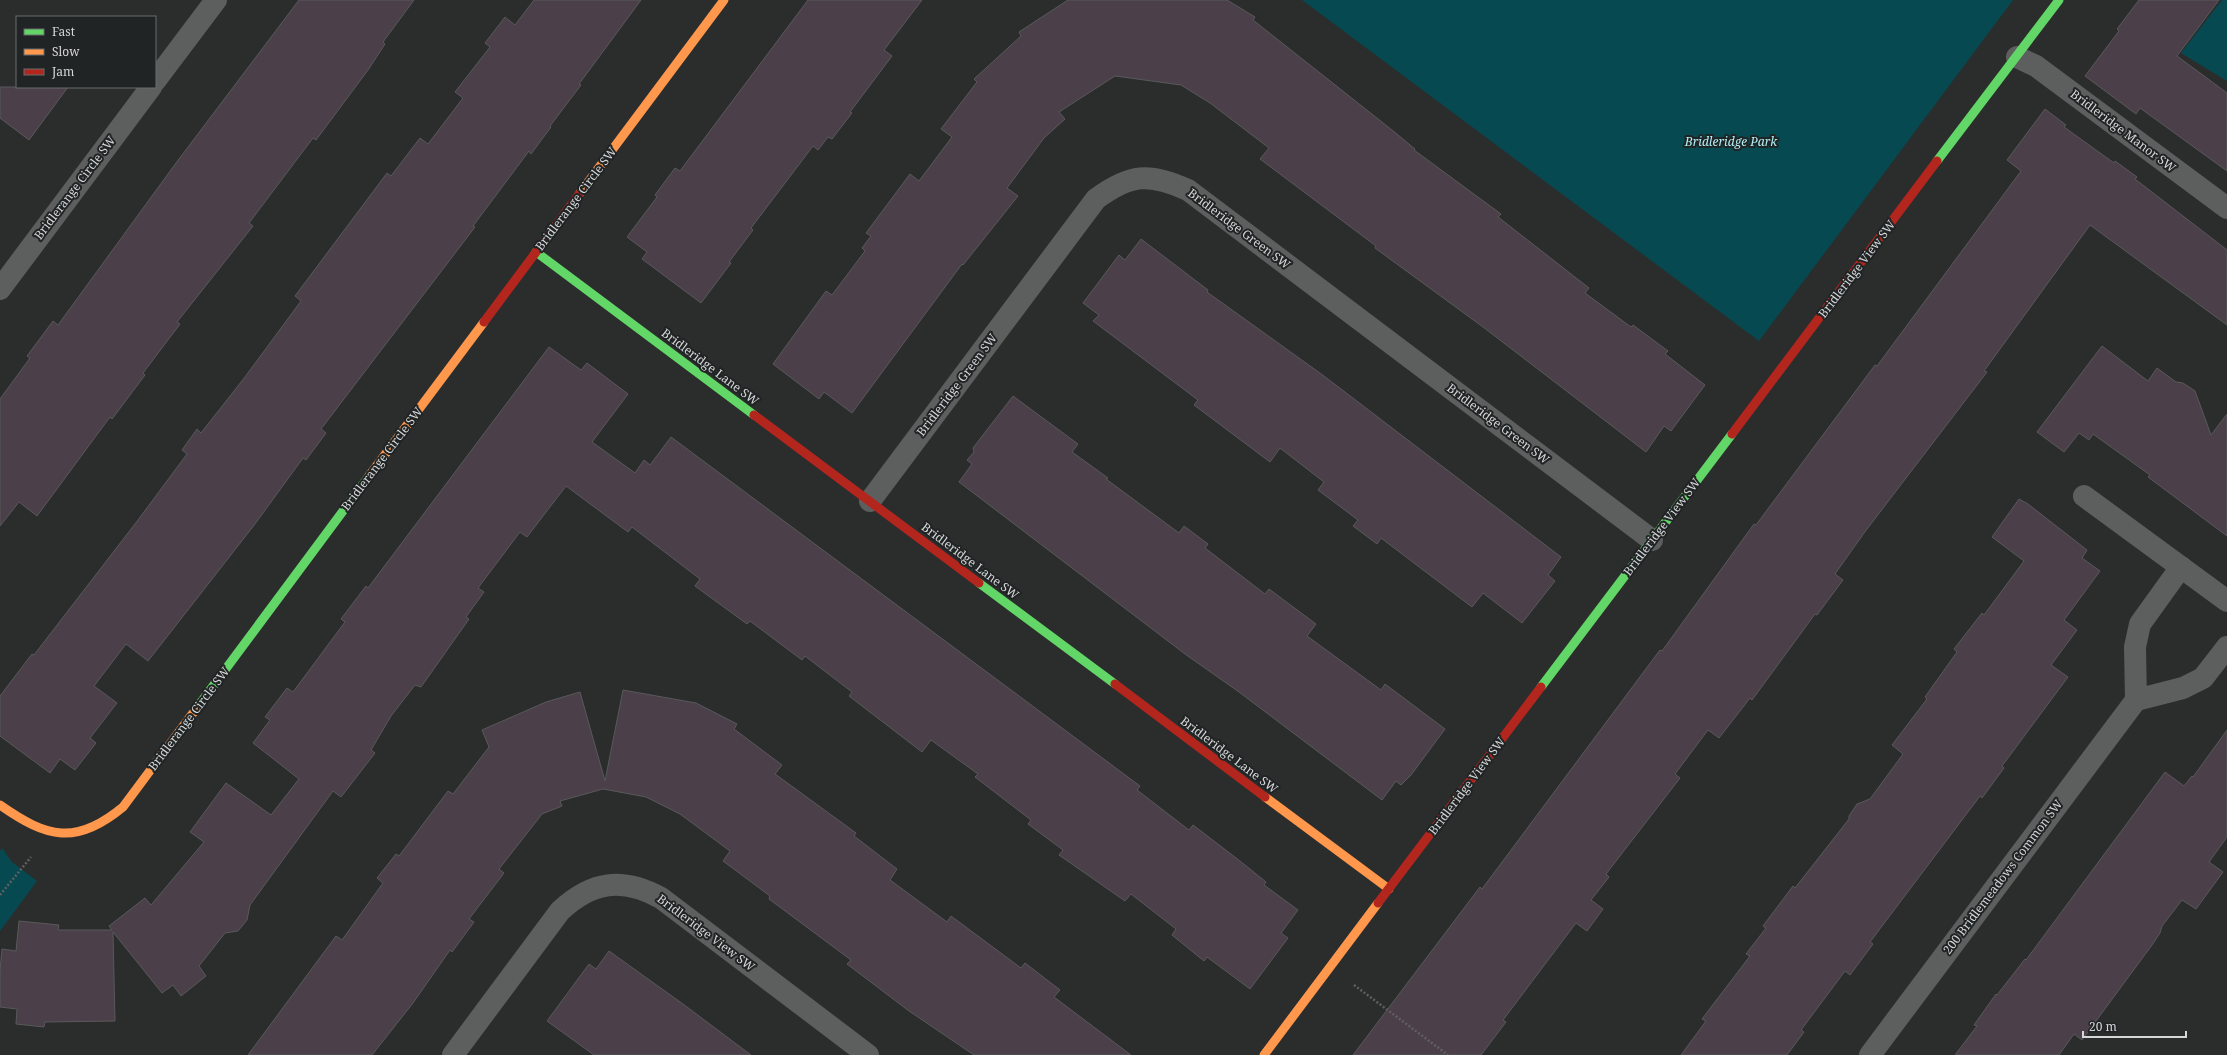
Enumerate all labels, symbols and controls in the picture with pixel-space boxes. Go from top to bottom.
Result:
legend [16,16,156,88]
text: Fast [52,23,75,40]
text: Slow [52,43,80,60]
text: Jam [51,63,74,80]
street label: Bridleridge Manor SW [2067,85,2180,176]
street label: Bridlerange Circle SW [30,132,119,243]
park label: Bridleridge Park [1684,133,1778,150]
street label: Bridlerange Circle SW [531,143,620,254]
street label: Bridleridge Green SW [1184,184,1294,273]
street label: Bridleridge View SW [1814,216,1899,321]
street label: Bridleridge Lane SW [658,324,763,409]
street label: Bridleridge Green SW [912,330,1001,440]
street label: Bridleridge Green SW [1443,379,1553,468]
street label: Bridlerange Circle SW [337,403,426,514]
street label: Bridleridge View SW [1619,474,1704,579]
street label: Bridleridge Lane SW [918,518,1023,603]
street label: Bridlerange Circle SW [144,663,233,774]
street label: Bridleridge Lane SW [1177,712,1282,797]
street label: Bridleridge View SW [1424,733,1509,838]
street label: 200 Bridlemeadows Common SW [1939,796,2067,957]
street label: Bridleridge View SW [654,890,759,975]
scale bar [2083,1013,2186,1039]
text: 20 m [2089,1018,2117,1035]

